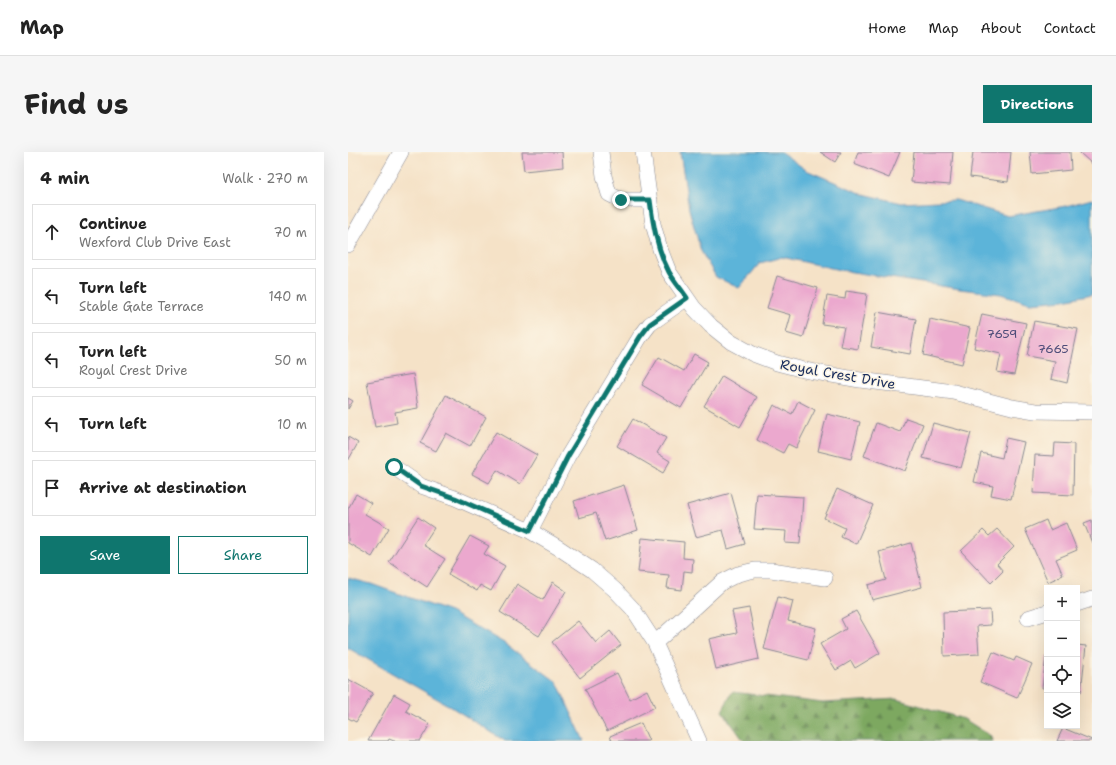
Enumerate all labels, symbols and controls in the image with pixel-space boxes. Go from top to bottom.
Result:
text: Map [20,15,64,40]
text: Home [868,19,907,37]
text: Map [929,19,959,37]
text: About [981,19,1022,37]
text: Contact [1044,19,1096,37]
text: Find us [24,85,129,123]
button: Directions [983,85,1092,123]
text: 4 min [40,167,90,189]
text: Walk · 270 m [222,170,308,187]
route end [612,191,630,209]
text: Continue [79,214,147,234]
icon: ahead [41,221,63,243]
text: 70 m [273,224,307,241]
text: Wexford Club Drive East [79,234,231,251]
text: Turn left [79,278,147,298]
icon: left [41,285,63,307]
text: 140 m [268,288,307,305]
text: Stable Gate Terrace [79,298,204,315]
house number: 7659 [987,326,1017,342]
house number: 7665 [1037,341,1069,357]
text: Turn left [79,342,147,362]
icon: left [41,349,63,371]
text: 50 m [274,352,307,369]
street label: Royal Crest Drive [779,355,897,393]
text: Royal Crest Drive [79,362,188,379]
icon: left [41,413,63,435]
text: Turn left [79,414,147,434]
text: 10 m [277,416,307,433]
route start [385,458,403,476]
icon: arrive [41,477,63,499]
text: Arrive at destination [79,478,247,498]
button: Save [40,536,170,574]
button: Share [178,536,308,574]
map controls [1044,585,1080,729]
button: + [1044,585,1080,621]
button: − [1044,621,1080,657]
button: locate [1044,657,1080,693]
button: layers [1044,693,1080,729]

